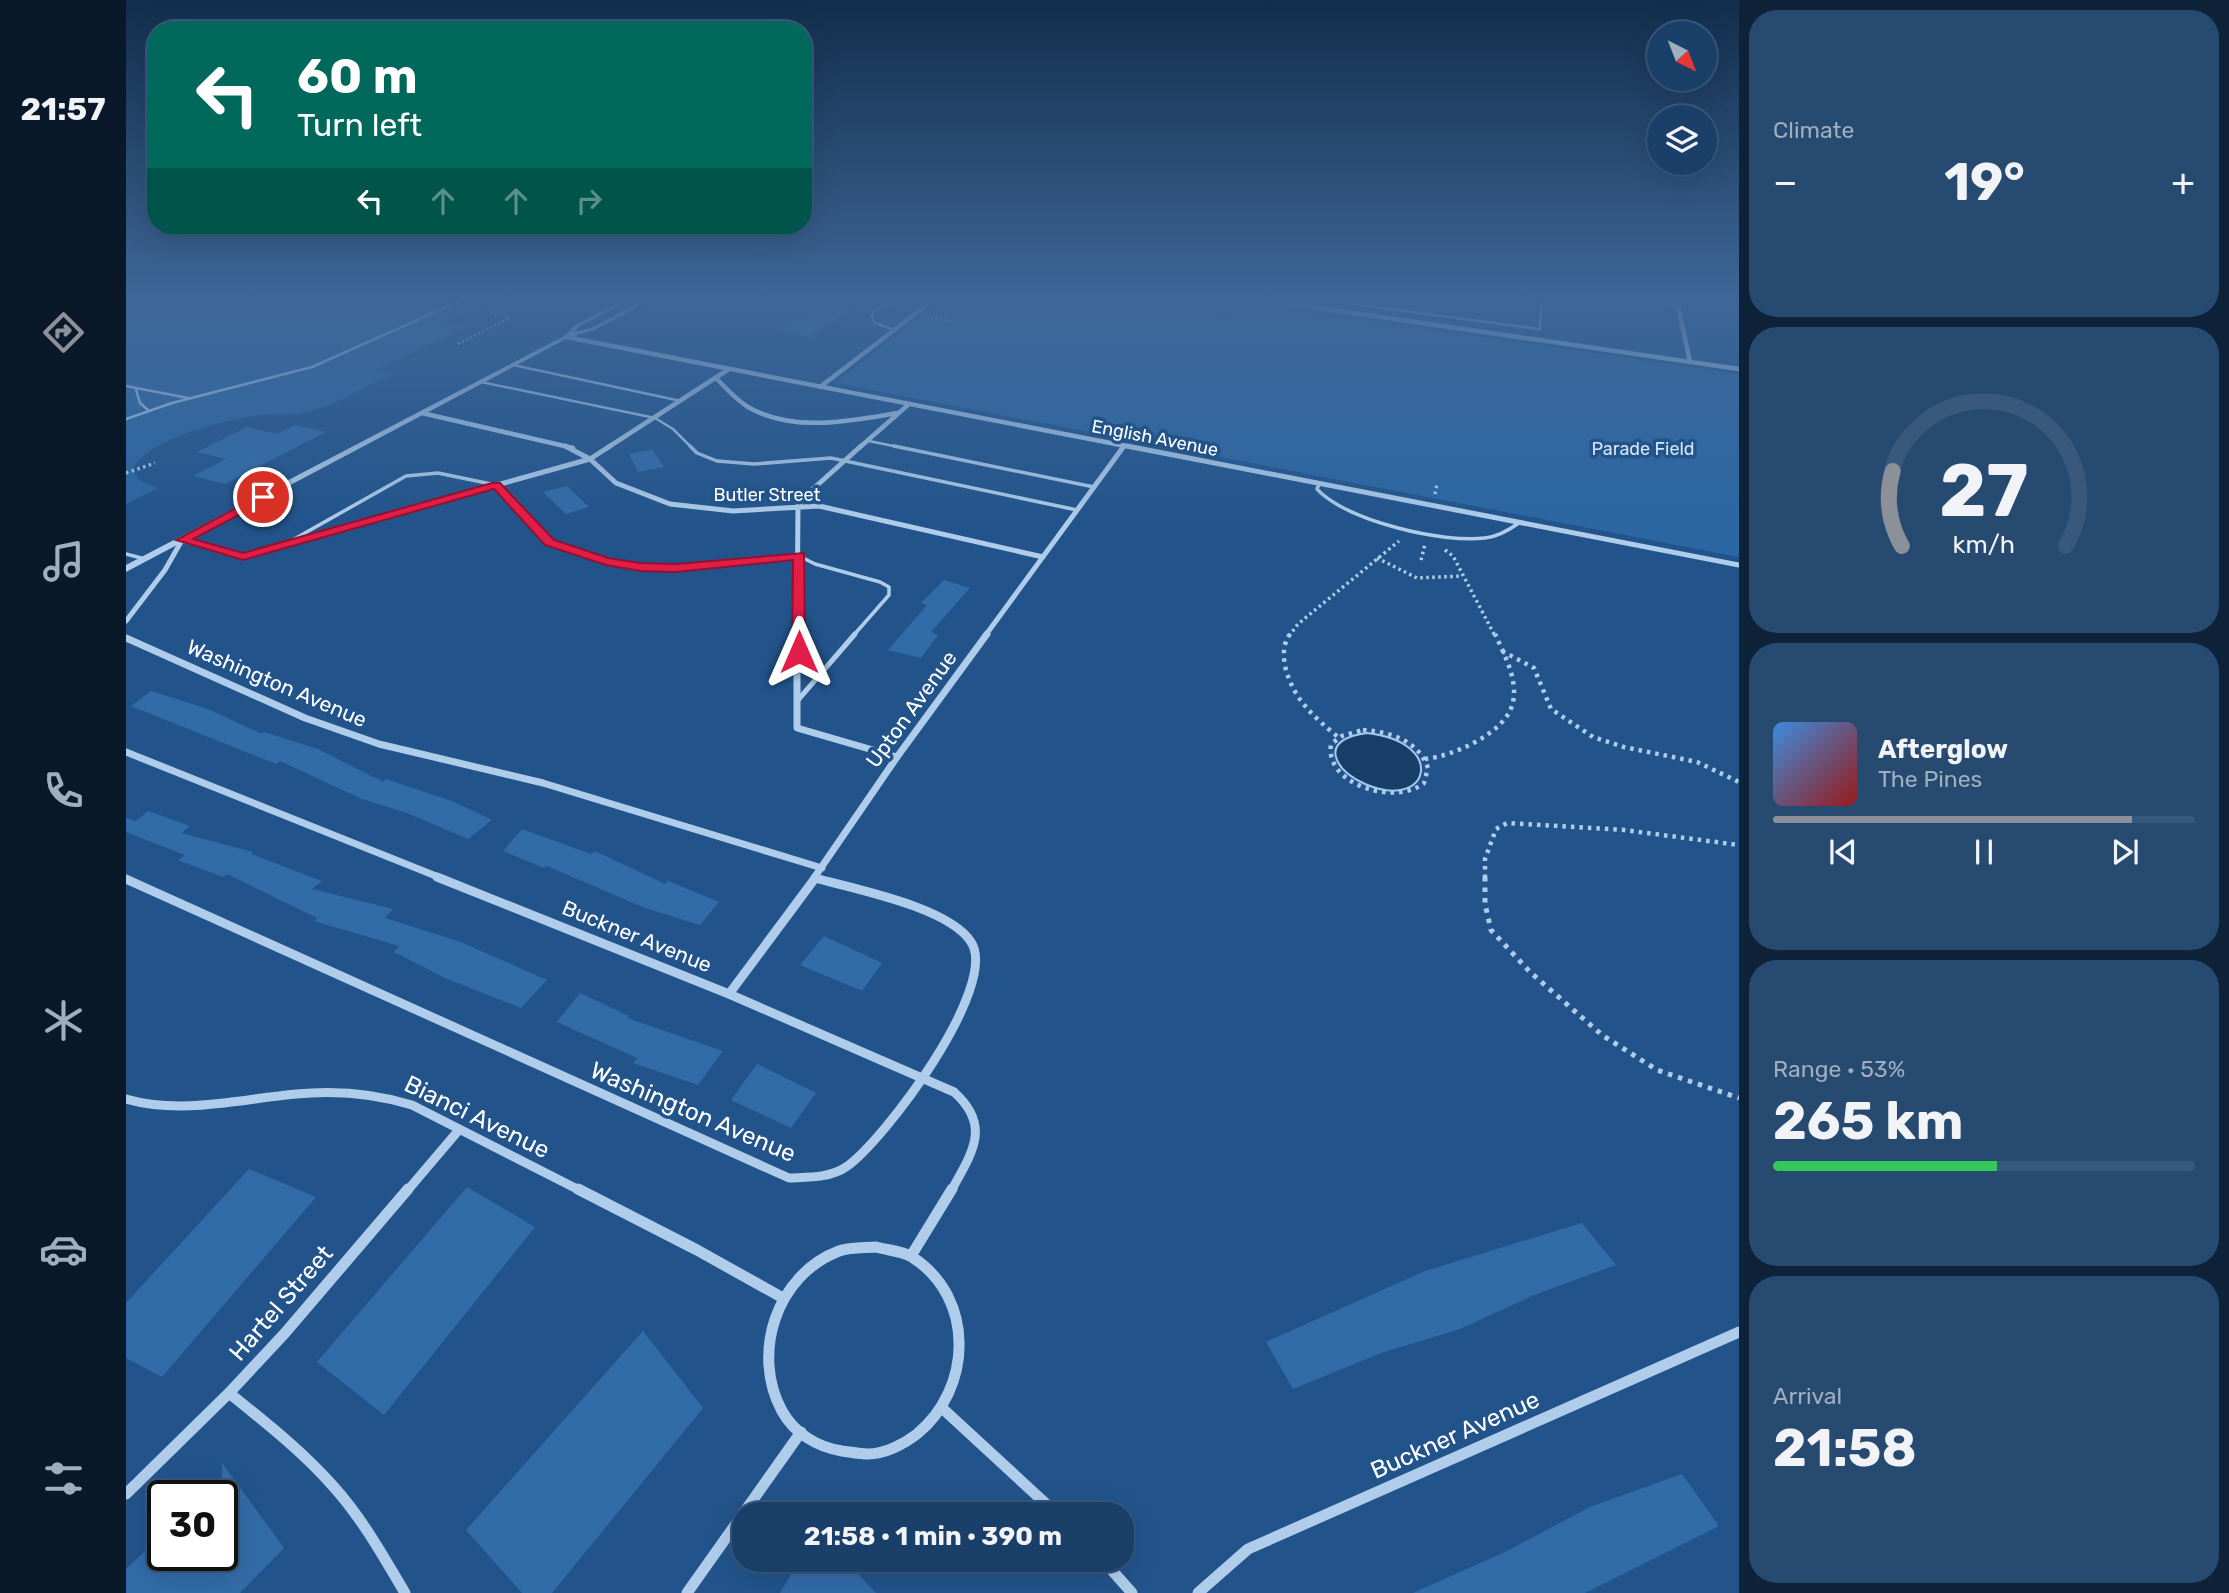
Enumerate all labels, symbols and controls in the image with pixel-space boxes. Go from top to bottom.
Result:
north arrow [1647,21,1717,91]
map controls [1647,21,1717,175]
text: 60 m [297,47,418,105]
icon: left [182,49,273,140]
text: 21:57 [20,90,106,128]
button: layers [1647,105,1717,175]
text: Turn left [297,106,422,144]
text: Climate [1773,116,1854,144]
text: 19° [1944,151,2025,213]
text: − [1773,159,1798,205]
text: + [2171,159,2195,205]
icon: left [351,182,389,220]
icon: ahead [424,182,462,220]
icon: ahead [497,182,535,220]
icon: right [570,182,608,220]
icon: directions [39,308,88,357]
street label: English Avenue [1090,415,1220,461]
park label: Parade Field [1591,438,1695,460]
text: 27 [1939,448,2029,534]
pin [233,467,293,527]
icon: arrive [244,478,282,516]
street label: Butler Street [713,484,821,506]
text: km/h [1953,530,2015,559]
icon: music [39,537,88,586]
position arrow [762,615,836,689]
street label: Washington Avenue [183,634,371,732]
street label: Upton Avenue [860,646,962,772]
text: Afterglow [1878,734,2008,765]
text: The Pines [1878,765,1982,793]
icon: phone [39,766,88,815]
icon: previous [1824,833,1862,871]
icon: pause [1965,833,2003,871]
icon: next [2106,833,2144,871]
street label: Buckner Avenue [558,895,716,977]
icon: climate [39,996,88,1045]
text: Range · 53% [1773,1055,1905,1083]
street label: Washington Avenue [586,1056,800,1168]
street label: Bianci Avenue [400,1070,554,1164]
text: 265 km [1773,1090,1963,1152]
icon: car [39,1225,88,1274]
street label: Hartel Street [223,1240,339,1366]
text: Arrival [1773,1382,1842,1410]
street label: Buckner Avenue [1366,1385,1544,1485]
text: 21:58 [1773,1417,1917,1479]
icon: filters [39,1454,88,1503]
speed limit sign: 30 [147,1480,238,1571]
text: 21:58 · 1 min · 390 m [804,1521,1062,1552]

